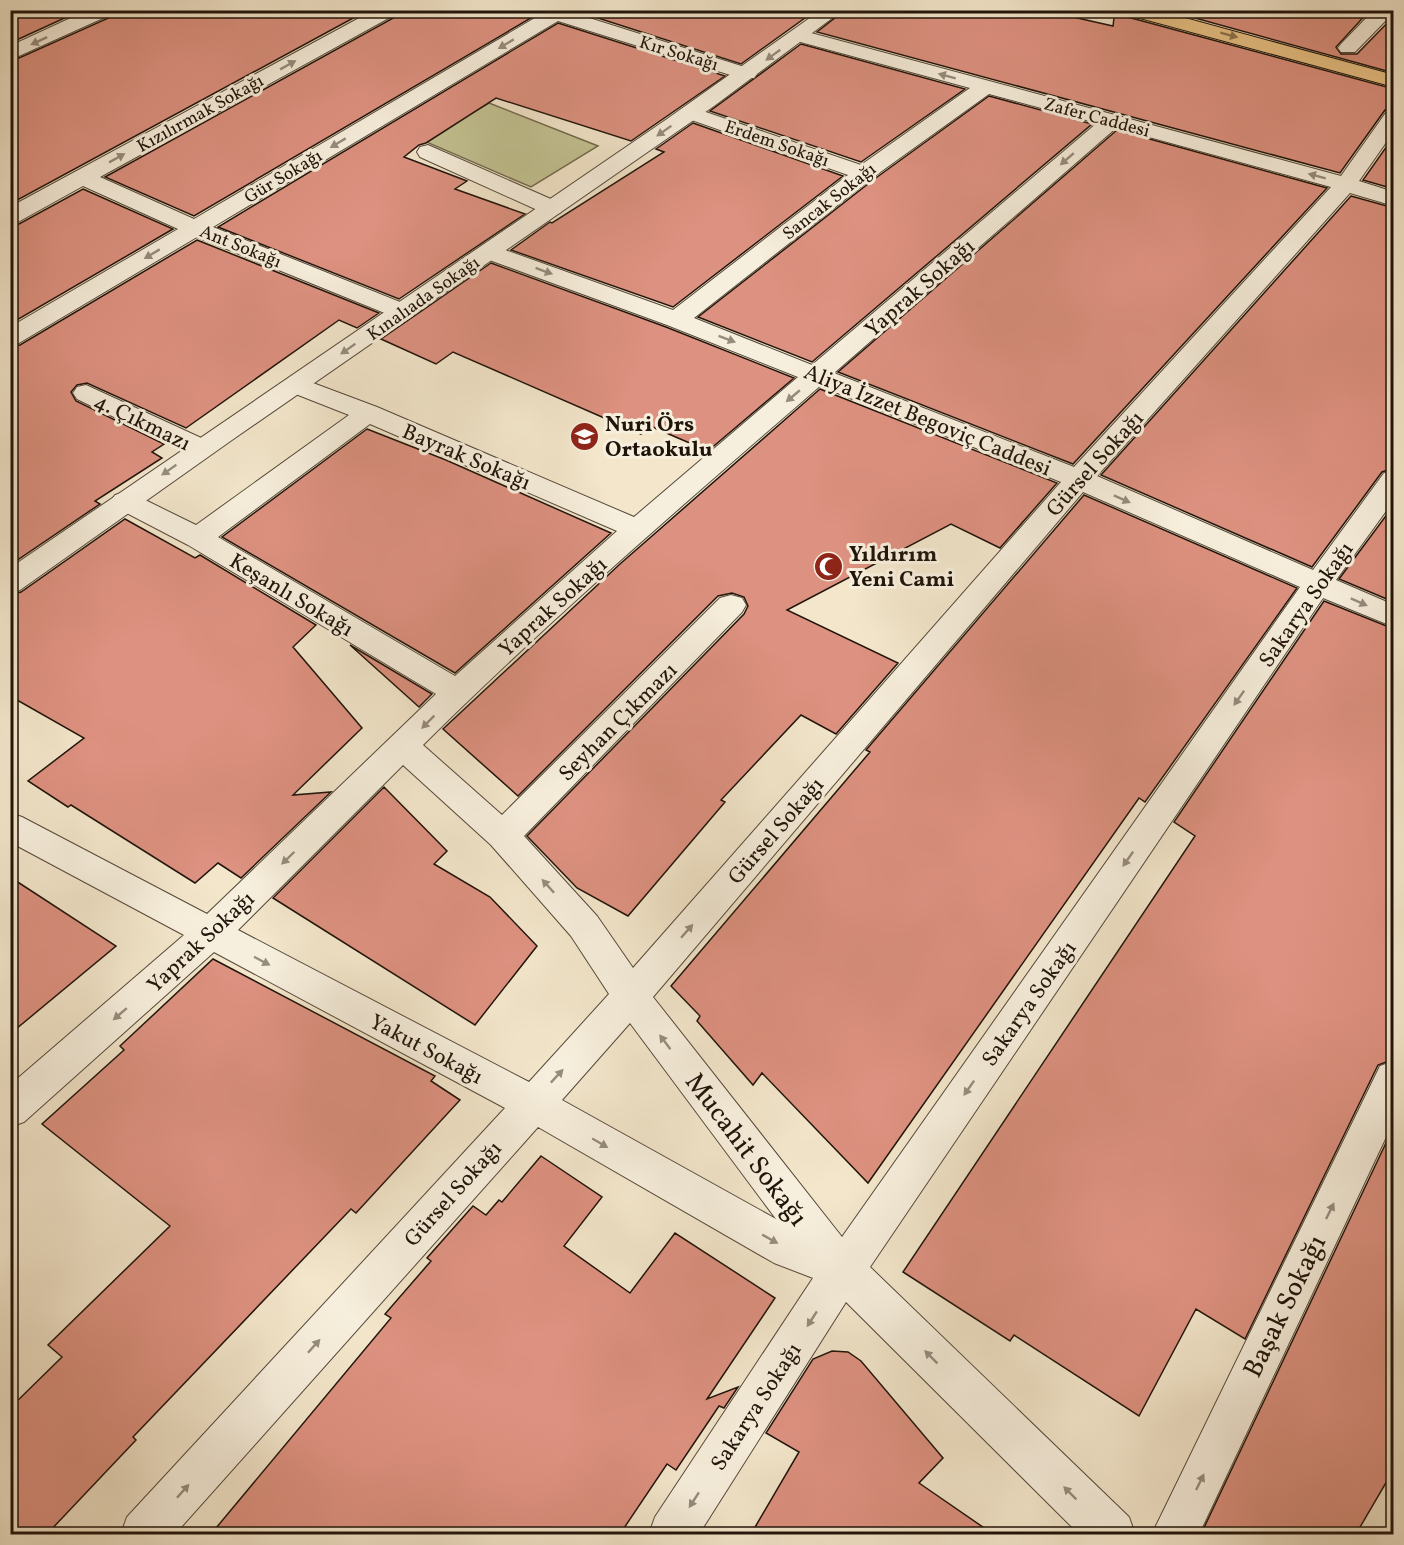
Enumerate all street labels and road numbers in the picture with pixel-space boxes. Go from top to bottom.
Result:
street label: Kır Sokağı [636,31,721,78]
street label: Kızılırmak Sokağı [133,69,269,160]
street label: Zafer Caddesi [1041,92,1152,145]
street label: Erdem Sokağı [721,115,832,174]
street label: Gür Sokağı [240,144,328,210]
street label: Sancak Sokağı [778,158,882,247]
street label: Ant Sokağı [196,220,285,275]
street label: Yaprak Sokağı [859,232,983,346]
street label: Kınalıada Sokağı [362,251,485,347]
street label: Aliya İzzet Begoviç Caddesi [799,357,1055,485]
street label: 4. Çıkmazı [88,387,195,460]
street label: Gürsel Sokağı [1040,405,1152,524]
street label: Bayrak Sokağı [397,417,535,499]
street label: Sakarya Sokağı [1252,536,1362,675]
street label: Keşanlı Sokağı [223,547,359,645]
street label: Yaprak Sokağı [492,551,615,665]
street label: Seyhan Çıkmazı [552,656,685,789]
street label: Gürsel Sokağı [722,771,832,892]
street label: Yaprak Sokağı [141,885,262,1001]
street label: Sakarya Sokağı [975,935,1085,1074]
street label: Yakut Sokağı [364,1007,488,1093]
street label: Mucahit Sokağı [675,1065,816,1235]
street label: Gürsel Sokağı [398,1135,510,1254]
street label: Başak Sokağı [1235,1229,1337,1385]
street label: Sakarya Sokağı [704,1337,810,1477]

